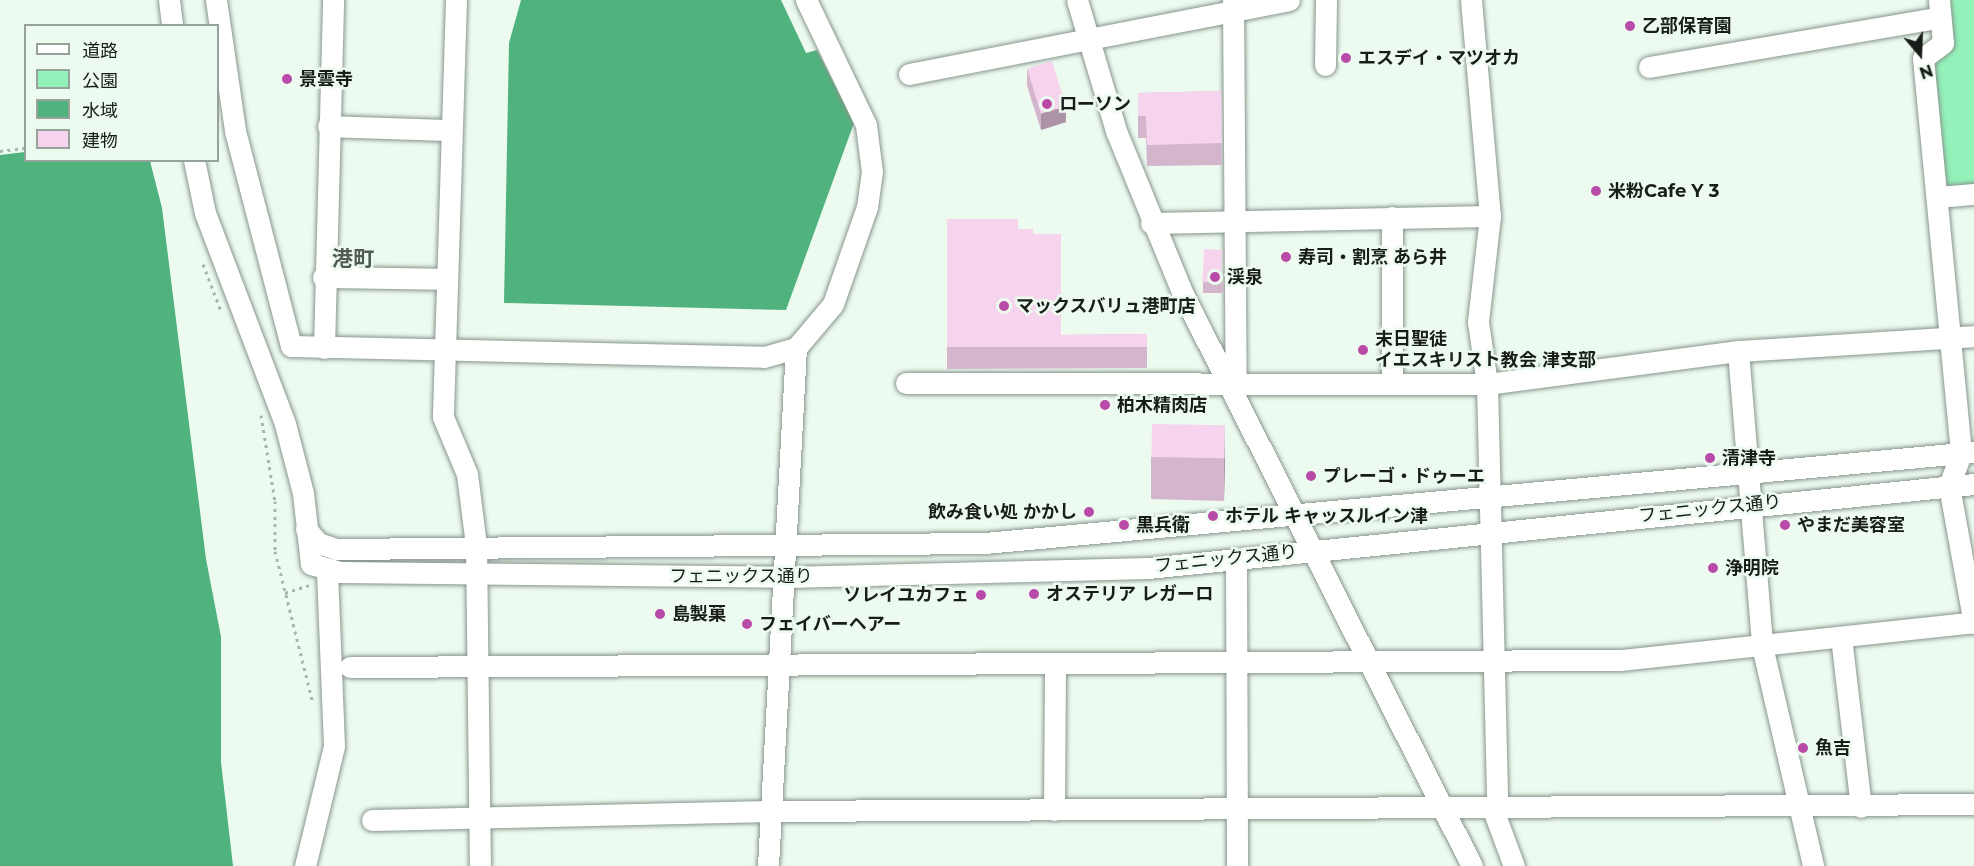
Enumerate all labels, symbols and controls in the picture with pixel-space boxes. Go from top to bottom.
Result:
place label: 乙部保育園 [1642,15,1732,37]
marker: 乙部保育園 [1623,19,1637,33]
legend [24,24,219,162]
north arrow [1890,24,1950,84]
text: 道路 [82,40,118,62]
place label: エスデイ・マツオカ [1358,47,1520,69]
marker: エスデイ・マツオカ [1339,51,1353,65]
text: N [1917,60,1935,83]
place label: 景雲寺 [299,68,353,90]
text: 公園 [82,70,118,92]
marker: 景雲寺 [280,72,294,86]
place label: ローソン [1059,93,1131,115]
marker: ローソン [1040,97,1054,111]
text: 水域 [82,100,118,122]
text: 建物 [82,130,118,152]
place label: 米粉Cafe Y 3 [1608,180,1719,202]
marker: 米粉Cafe Y 3 [1589,184,1603,198]
district label: 港町 [332,246,374,272]
place label: 寿司・割烹 あら井 [1298,246,1447,268]
marker: 寿司・割烹 あら井 [1279,250,1293,264]
place label: 渓泉 [1227,266,1263,288]
marker: 渓泉 [1208,270,1222,284]
place label: マックスバリュ港町店 [1016,295,1196,317]
marker: マックスバリュ港町店 [997,299,1011,313]
place label: 末日聖徒 イエスキリスト教会 津支部 [1375,329,1596,372]
marker: 末日聖徒 イエスキリスト教会 津支部 [1356,343,1370,357]
place label: 柏木精肉店 [1117,394,1207,416]
marker: 柏木精肉店 [1098,398,1112,412]
place label: 清津寺 [1722,447,1776,469]
marker: 清津寺 [1703,451,1717,465]
place label: プレーゴ・ドゥーエ [1323,465,1485,487]
marker: プレーゴ・ドゥーエ [1304,469,1318,483]
street label: フェニックス通り [1637,491,1783,527]
place label: 飲み食い処 かかし [928,501,1077,523]
marker: 飲み食い処 かかし [1082,505,1096,519]
place label: ホテル キャッスルイン津 [1225,505,1428,527]
marker: ホテル キャッスルイン津 [1206,509,1220,523]
place label: 黒兵衛 [1136,514,1190,536]
place label: やまだ美容室 [1797,514,1905,536]
marker: 黒兵衛 [1117,518,1131,532]
marker: やまだ美容室 [1778,518,1792,532]
street label: フェニックス通り [1153,541,1299,577]
place label: 浄明院 [1725,557,1779,579]
marker: 浄明院 [1706,561,1720,575]
street label: フェニックス通り [669,565,813,587]
place label: オステリア レガーロ [1046,583,1213,605]
place label: ソレイユカフェ [843,584,969,606]
marker: オステリア レガーロ [1027,587,1041,601]
marker: ソレイユカフェ [974,588,988,602]
place label: 島製菓 [672,603,726,625]
marker: 島製菓 [653,607,667,621]
place label: フェイバーヘアー [759,613,902,635]
marker: フェイバーヘアー [740,617,754,631]
place label: 魚吉 [1815,737,1851,759]
marker: 魚吉 [1796,741,1810,755]

